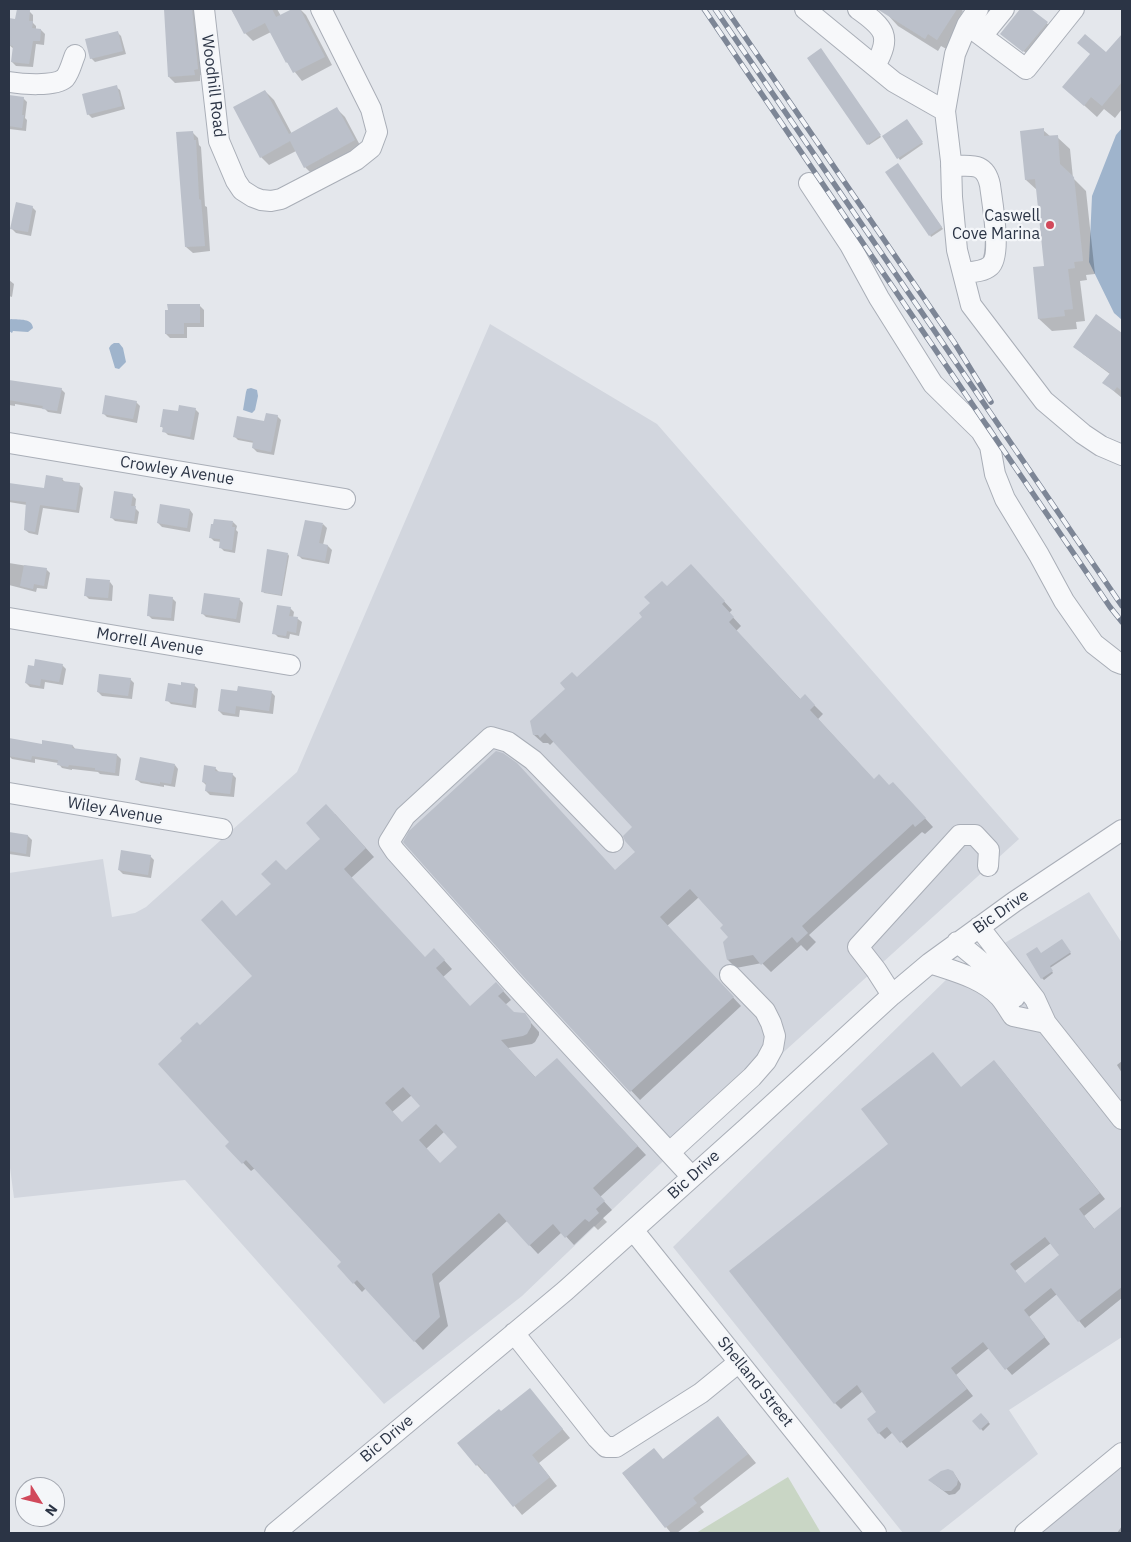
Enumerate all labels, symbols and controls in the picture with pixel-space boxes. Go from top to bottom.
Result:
street label: Woodhill Road [197,33,229,139]
place label: Caswell Cove Marina [952,206,1040,244]
marker: Caswell Cove Marina [1044,219,1056,231]
street label: Crowley Avenue [119,453,235,489]
street label: Morrell Avenue [95,624,205,660]
street label: Wiley Avenue [66,793,164,829]
street label: Bic Drive [970,886,1032,938]
street label: Bic Drive [664,1147,724,1203]
street label: Shelland Street [713,1333,797,1431]
street label: Bic Drive [357,1411,417,1467]
north arrow [15,1477,65,1527]
text: N [41,1501,62,1520]

